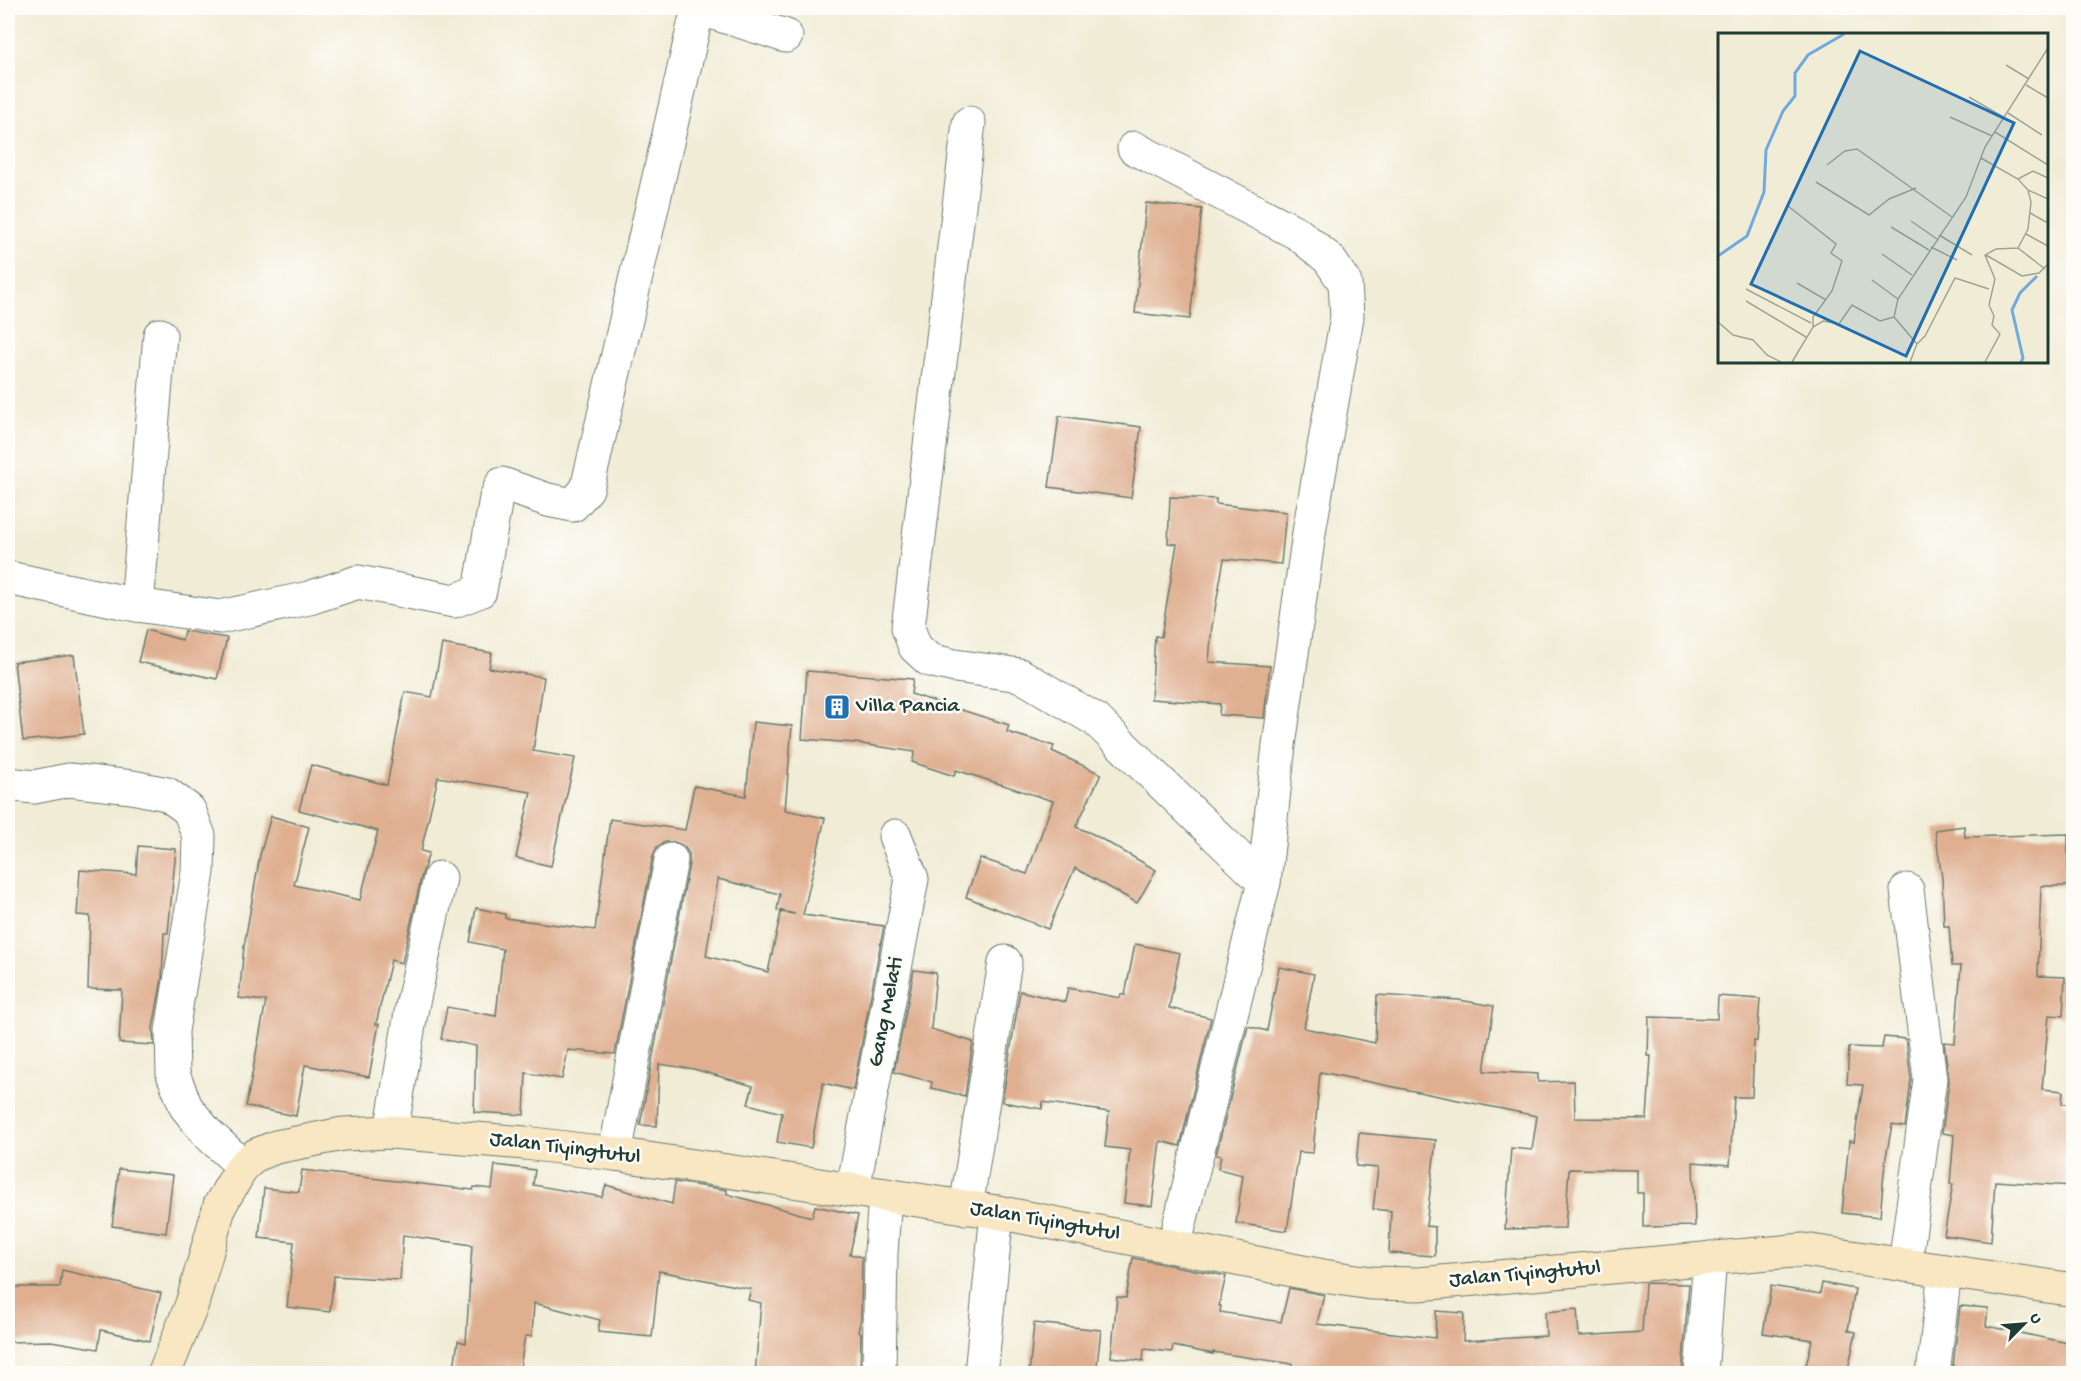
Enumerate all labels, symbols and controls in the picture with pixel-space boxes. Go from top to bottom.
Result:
inset map [1718,33,2048,363]
building icon: Villa Pancia [822,692,852,722]
place label: Villa Pancia [855,694,960,720]
street label: Gang Melati [864,955,910,1069]
street label: Jalan Tiyingtutul [488,1127,642,1171]
street label: Jalan Tiyingtutul [968,1196,1122,1248]
street label: Jalan Tiyingtutul [1448,1255,1602,1295]
north arrow [1994,1294,2054,1354]
text: U [2024,1311,2045,1328]

